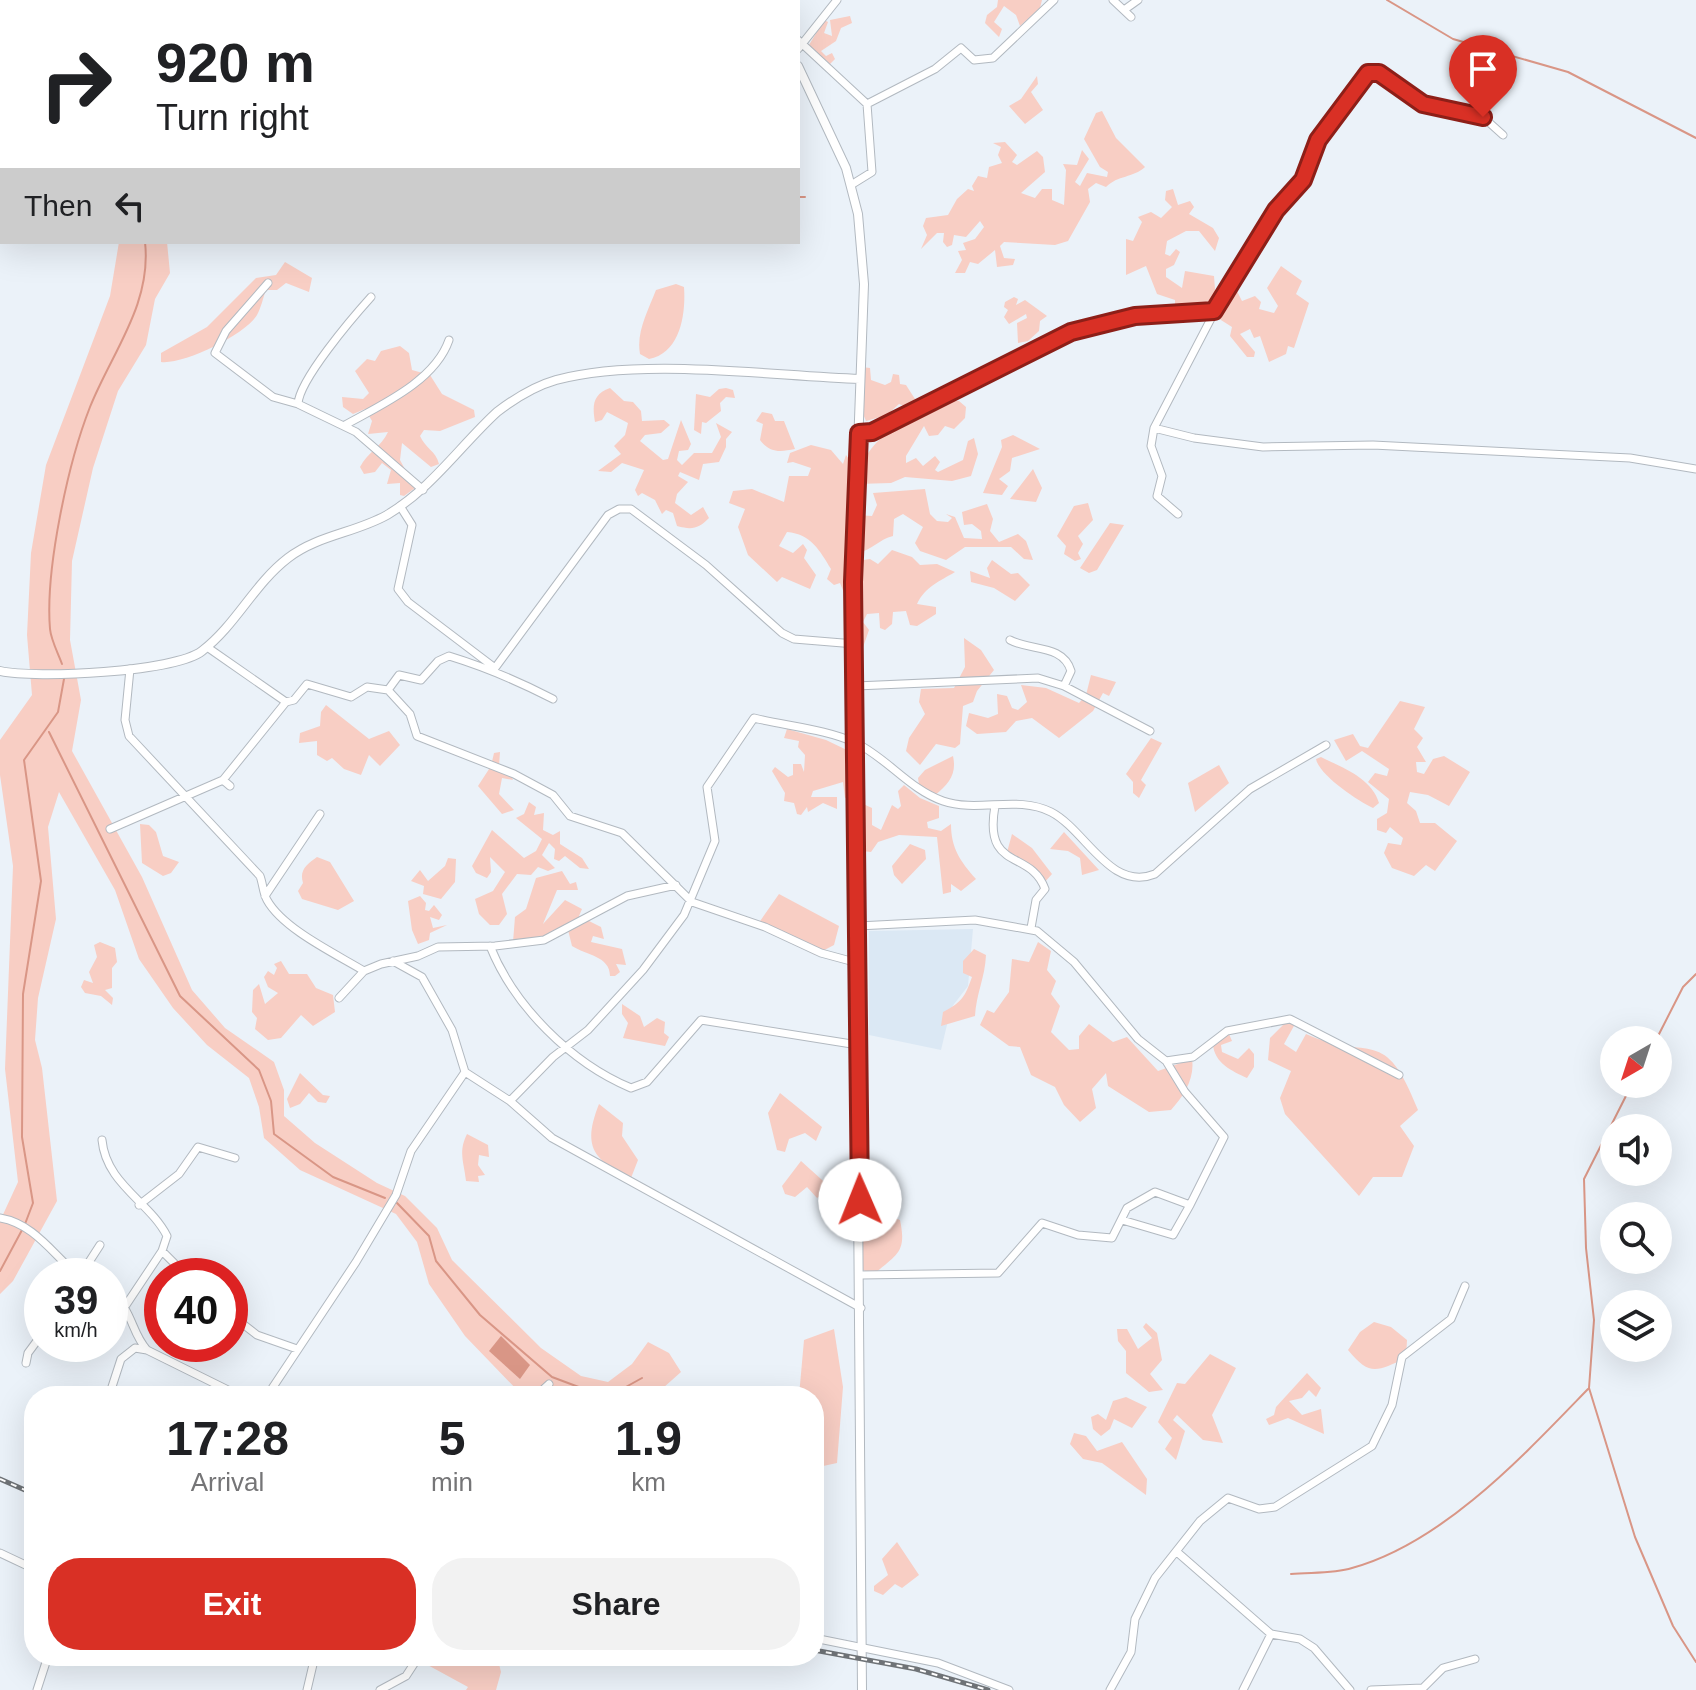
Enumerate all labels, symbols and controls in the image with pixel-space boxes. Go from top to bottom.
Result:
text: 920 m [156,31,315,94]
icon: right [24,32,128,136]
pin [1449,35,1517,117]
icon: arrive [1461,47,1505,91]
text: Turn right [156,97,309,138]
icon: left [108,184,152,228]
text: Then [24,189,92,222]
north arrow [1600,1026,1672,1098]
map controls [1600,1026,1672,1362]
button: sound [1600,1114,1672,1186]
position arrow [818,1158,902,1242]
button: search [1600,1202,1672,1274]
speed limit sign: 40 [144,1258,248,1362]
text: 39 [54,1278,98,1322]
button: layers [1600,1290,1672,1362]
text: km/h [54,1319,98,1341]
text: 17:28 [166,1412,289,1465]
text: 5 [439,1412,465,1465]
text: 1.9 [615,1412,682,1465]
text: Arrival [191,1467,264,1497]
text: min [431,1467,473,1497]
text: km [631,1467,666,1497]
button: Exit [48,1558,416,1650]
button: Share [432,1558,800,1650]

